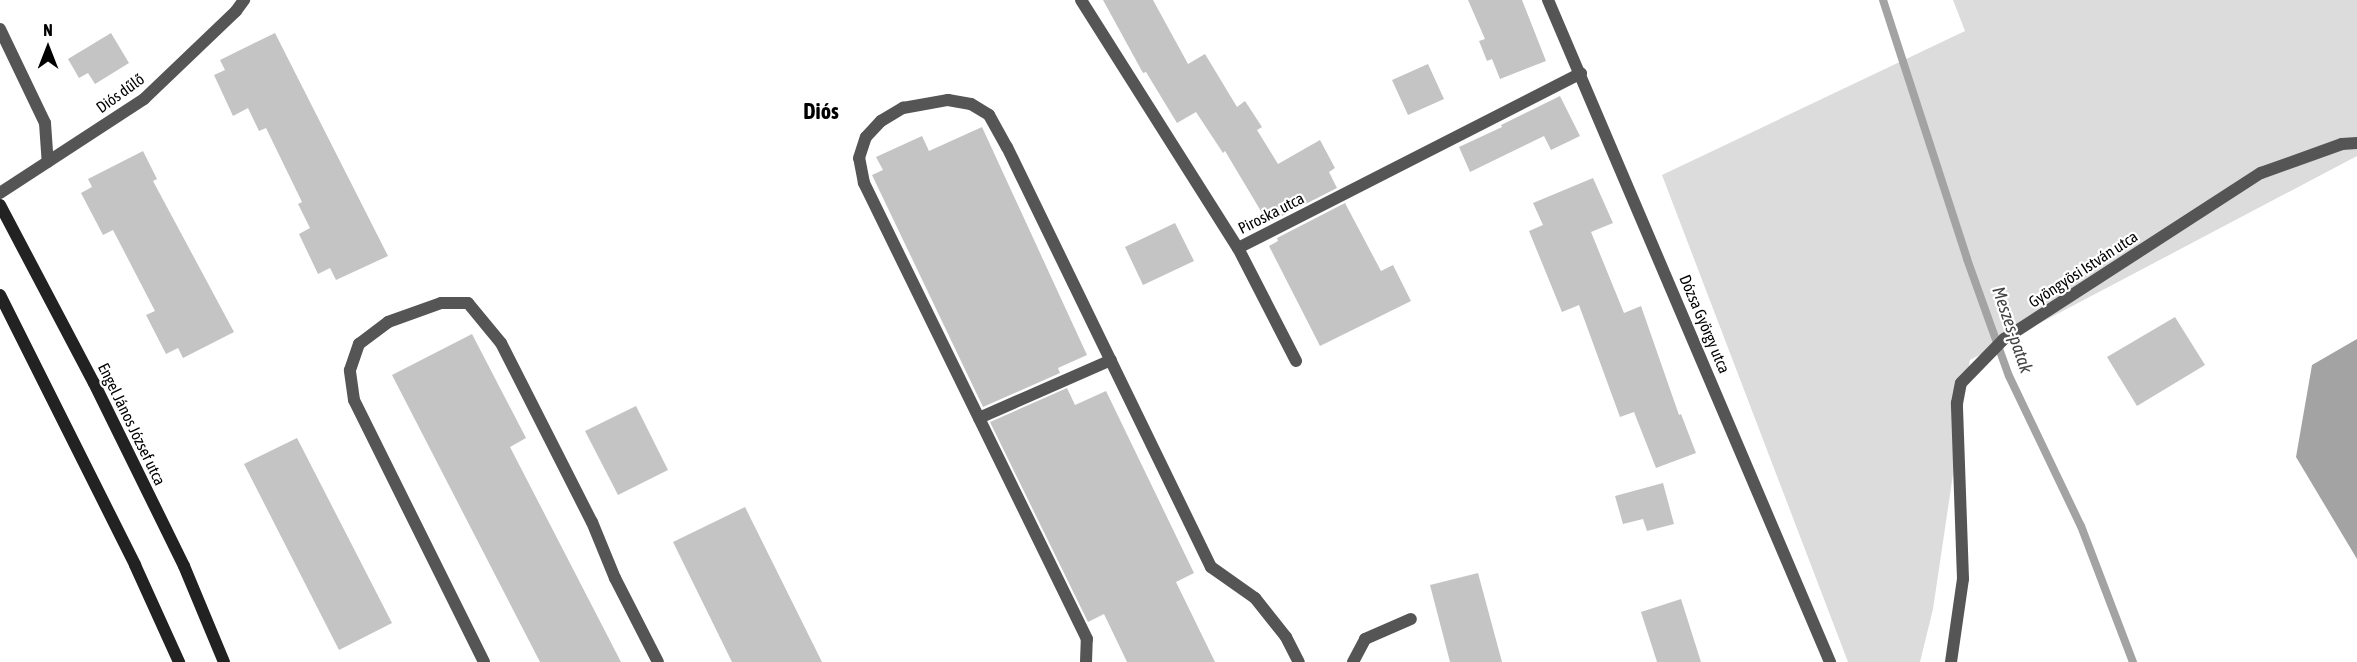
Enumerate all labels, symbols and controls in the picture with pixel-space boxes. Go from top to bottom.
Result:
north arrow [18,18,78,78]
text: N [43,21,53,39]
street label: Diós dűlő [92,69,148,117]
district label: Diós [803,99,839,125]
street label: Piroska utca [1235,188,1307,238]
street label: Gyöngyösi István utca [2025,227,2141,311]
street label: Dózsa György utca [1676,272,1734,376]
water label: Meszes-patak [1987,284,2037,376]
street label: Engel János József utca [94,360,170,488]

